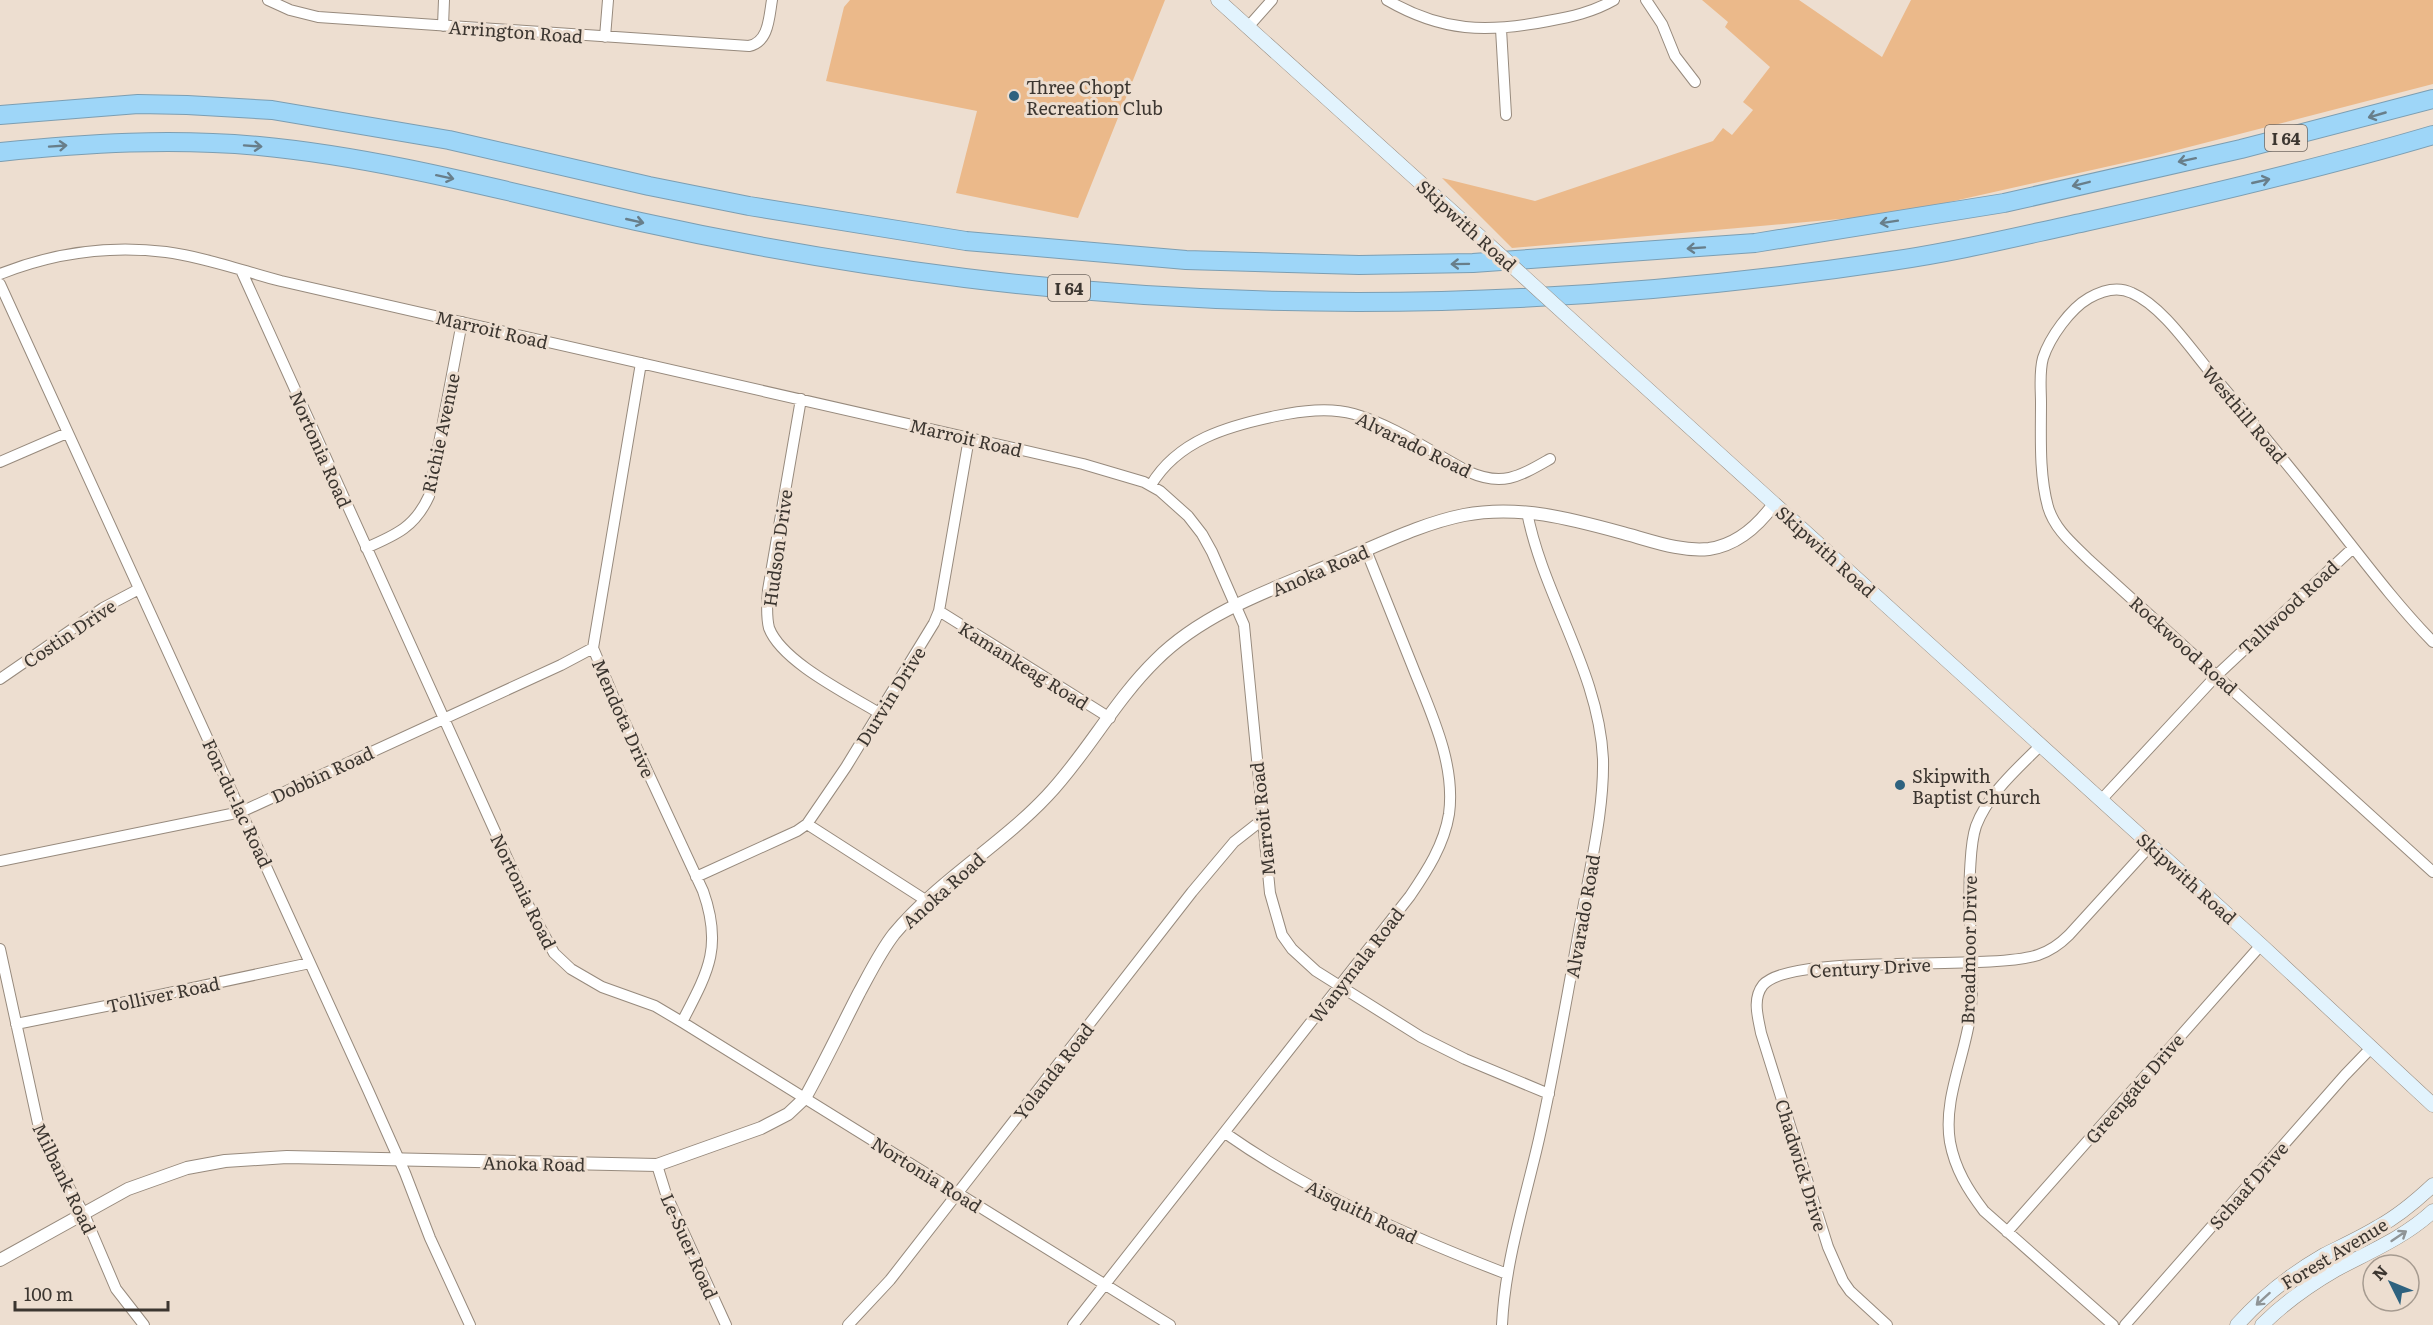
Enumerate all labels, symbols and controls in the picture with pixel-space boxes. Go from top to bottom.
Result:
street label: Arrington Road [448,13,584,49]
place label: Three Chopt Recreation Club [1026,73,1163,121]
marker: Three Chopt Recreation Club [1007,89,1021,103]
one-way arrow [2368,110,2387,121]
road number: I 64 [2265,125,2307,151]
one-way arrow [48,140,68,151]
one-way arrow [242,140,262,151]
one-way arrow [2178,155,2197,167]
one-way arrow [435,172,454,184]
street label: Skipwith Road [1411,173,1523,277]
one-way arrow [2251,175,2270,187]
one-way arrow [2071,179,2090,191]
one-way arrow [626,215,645,227]
one-way arrow [1880,217,1900,228]
one-way arrow [1687,242,1707,253]
one-way arrow [1450,258,1470,270]
road number: I 64 [1048,275,1090,301]
street label: Marroit Road [433,303,551,355]
street label: Westhill Road [2196,360,2294,468]
street label: Richie Avenue [414,371,466,495]
street label: Nortonia Road [283,386,359,512]
street label: Alvarado Road [1352,404,1476,484]
street label: Marroit Road [907,411,1025,463]
street label: Hudson Drive [755,487,799,609]
street label: Skipwith Road [1770,499,1882,603]
street label: Anoka Road [1267,537,1373,603]
street label: Tallwood Road [2232,553,2344,661]
street label: Rockwood Road [2124,589,2244,701]
street label: Costin Drive [17,592,121,674]
street label: Kamankeag Road [954,614,1094,716]
street label: Durvin Drive [849,641,931,751]
street label: Mendota Drive [586,654,662,782]
street label: Fon-du-lac Road [196,734,280,872]
street label: Dobbin Road [266,738,378,810]
street label: Marroit Road [1243,761,1281,877]
place label: Skipwith Baptist Church [1912,762,2041,810]
marker: Skipwith Baptist Church [1893,778,1907,792]
street label: Skipwith Road [2131,826,2243,930]
street label: Nortonia Road [484,829,564,953]
street label: Anoka Road [896,846,990,934]
street label: Alvarado Road [1558,852,1606,980]
street label: Broadmoor Drive [1953,875,1983,1025]
street label: Wanymala Road [1302,901,1410,1029]
street label: Century Drive [1809,950,1931,984]
street label: Tolliver Road [104,969,222,1019]
street label: Yolanda Road [1006,1017,1100,1125]
street label: Greengate Drive [2078,1027,2190,1149]
street label: Chadwick Drive [1769,1096,1835,1234]
street label: Milbank Road [26,1118,104,1238]
street label: Nortonia Road [867,1129,987,1219]
street label: Schaaf Drive [2202,1135,2294,1235]
street label: Anoka Road [482,1149,586,1177]
street label: Aisquith Road [1302,1172,1422,1250]
street label: Le-Suer Road [655,1189,725,1303]
street label: Forest Avenue [2276,1210,2392,1296]
one-way arrow [2390,1230,2406,1242]
north arrow [2361,1253,2421,1313]
text: N [2366,1259,2393,1285]
scale bar [15,1274,168,1312]
text: 100 m [24,1280,73,1307]
one-way arrow [2256,1292,2271,1306]

